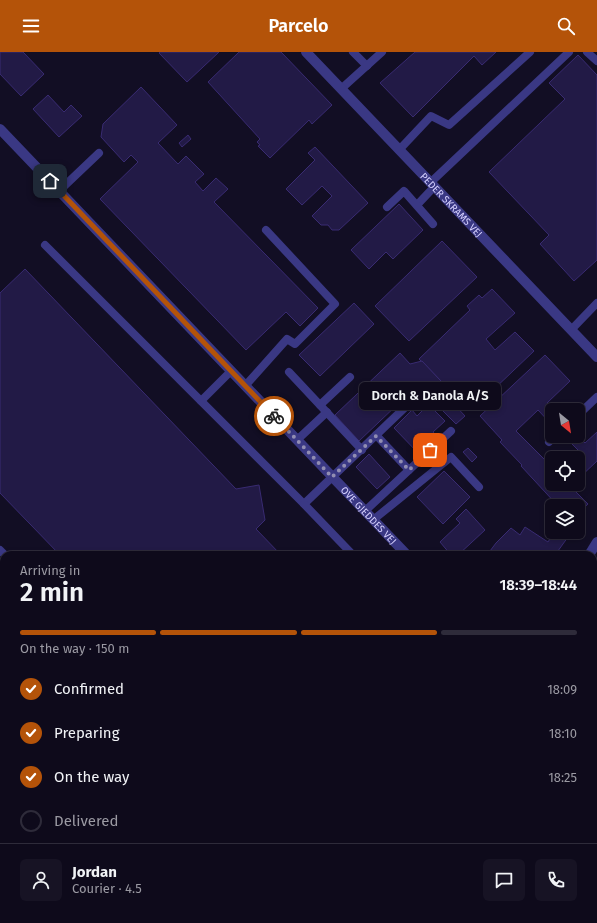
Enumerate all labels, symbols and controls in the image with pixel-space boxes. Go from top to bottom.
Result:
icon: menu [20,15,42,37]
text: Parcelo [268,15,329,37]
icon: search [555,15,577,37]
pin [33,164,67,198]
icon: home [39,170,61,192]
street label: PEDER SKRAMS VEJ [417,171,484,240]
callout: Dorch & Danola A/S [359,382,501,410]
text: Dorch & Danola A/S [371,388,489,403]
courier [254,396,294,436]
north arrow [545,403,585,443]
map controls [545,403,585,539]
icon: bike [263,405,285,427]
pin [413,433,447,467]
icon: bag [419,439,441,461]
button: locate [545,451,585,491]
street label: OVE GJEDDES VEJ [338,484,399,547]
button: layers [545,499,585,539]
text: Arriving in [20,563,80,578]
text: 18:39–18:44 [499,576,577,594]
text: 2 min [20,577,84,608]
text: On the way · 150 m [20,641,129,656]
icon: check [20,678,42,700]
text: Confirmed [54,680,124,698]
text: 18:09 [547,682,577,697]
icon: check [20,722,42,744]
text: Preparing [54,724,119,742]
text: 18:10 [549,726,577,741]
icon: check [20,766,42,788]
text: On the way [54,768,129,786]
text: 18:25 [548,770,577,785]
text: Delivered [54,812,118,830]
button: person [20,859,62,901]
button: chat [483,859,525,901]
button: phone [535,859,577,901]
text: Jordan [72,863,117,881]
text: Courier · 4.5 [72,881,142,896]

